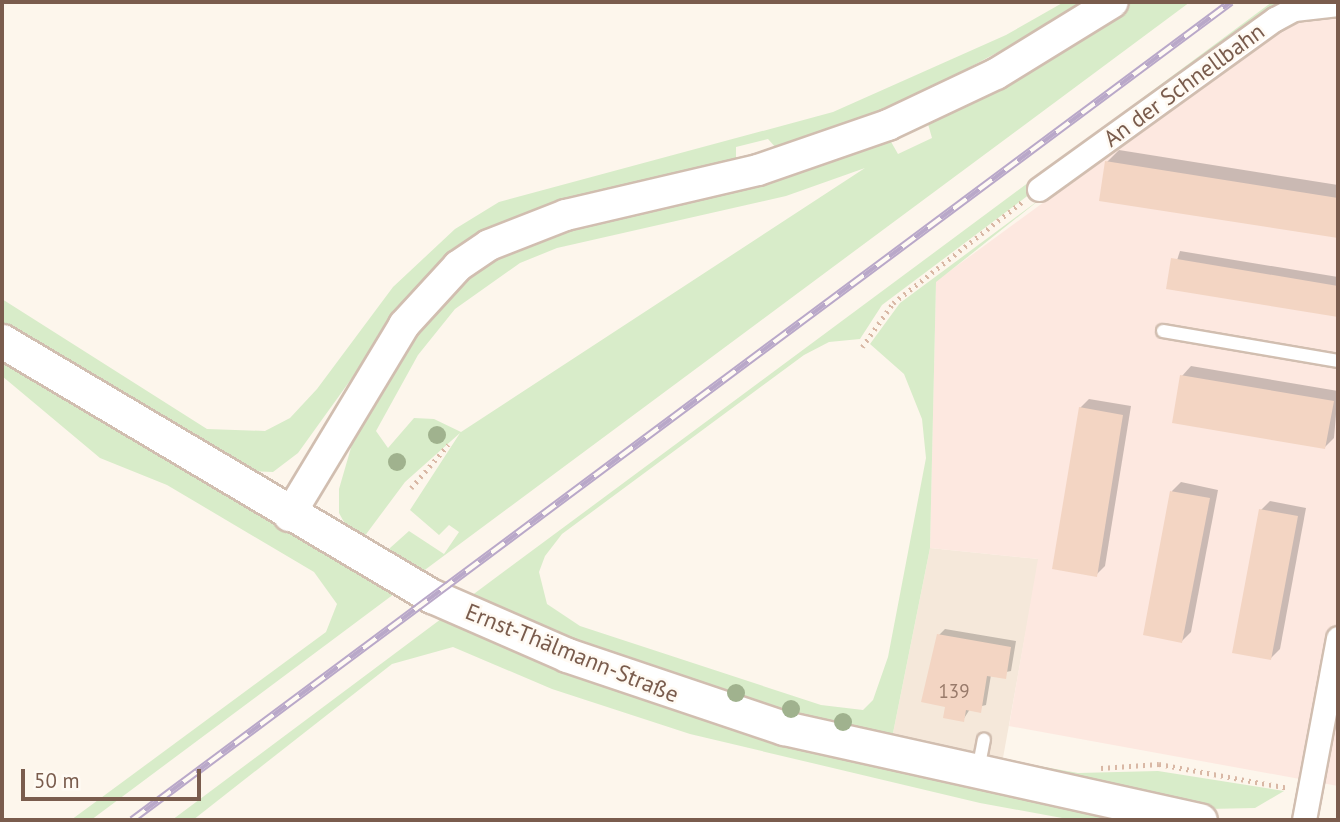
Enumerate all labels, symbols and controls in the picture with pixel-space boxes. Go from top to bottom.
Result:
street label: An der Schnellbahn [1098,17,1270,153]
street label: Ernst-Thälmann-Straße [461,598,683,708]
house number: 139 [938,681,970,703]
scale bar [24,756,205,800]
text: 50 m [34,767,80,794]

